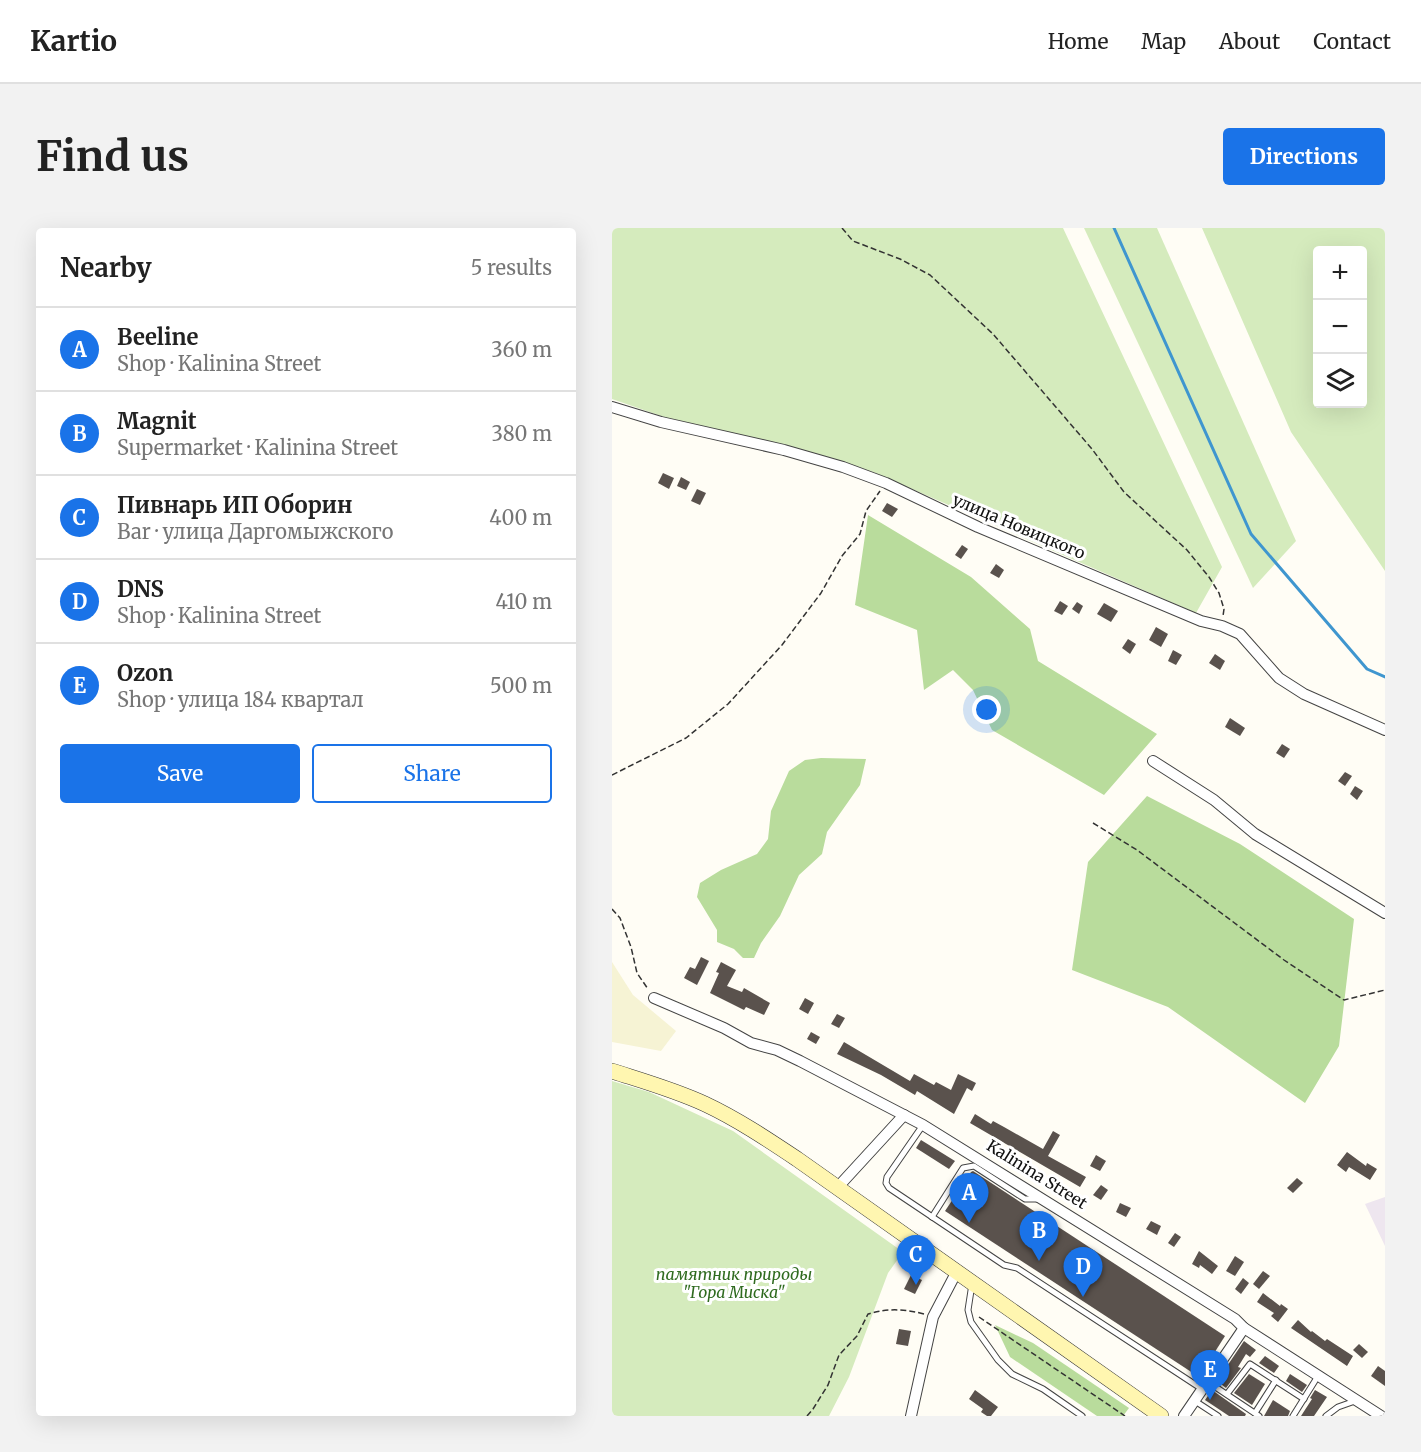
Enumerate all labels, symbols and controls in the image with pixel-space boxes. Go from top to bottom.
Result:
text: Kartio [30,23,117,59]
text: Home [1048,28,1108,55]
text: Map [1141,28,1186,55]
text: About [1219,28,1280,55]
text: Contact [1313,28,1391,55]
button: Directions [1223,128,1385,185]
text: Find us [36,130,189,182]
map controls [1313,246,1367,408]
button: + [1313,246,1367,300]
text: Nearby [60,251,152,284]
text: 5 results [471,255,552,280]
button: − [1313,300,1367,354]
text: Beeline [117,323,198,351]
text: A [72,337,87,362]
text: 360 m [491,337,552,362]
text: Shop · Kalinina Street [117,351,321,376]
button: layers [1313,354,1367,408]
text: Magnit [117,407,197,435]
text: B [73,421,86,446]
text: 380 m [491,421,552,446]
text: Supermarket · Kalinina Street [117,435,398,460]
street label: улица Новицкого [950,489,1088,563]
text: Пивнарь ИП Оборин [117,491,352,519]
text: C [73,505,86,530]
text: 400 m [489,505,552,530]
text: Bar · улица Даргомыжского [117,519,393,544]
text: DNS [117,575,164,603]
text: D [72,589,87,614]
text: 410 m [495,589,552,614]
text: Shop · Kalinina Street [117,603,321,628]
text: Ozon [117,659,173,687]
text: E [73,673,86,698]
text: 500 m [490,673,552,698]
text: Shop · улица 184 квартал [117,687,364,712]
your location [972,695,1001,724]
button: Save [60,744,300,803]
button: Share [312,744,552,803]
street label: Kalinina Street [983,1135,1092,1213]
pin: A [950,1174,988,1223]
pin: B [1020,1212,1058,1261]
pin: C [896,1236,936,1285]
pin: D [1064,1248,1102,1297]
park label: памятник природы "Гора Миска" [656,1264,812,1302]
pin: E [1190,1350,1230,1400]

